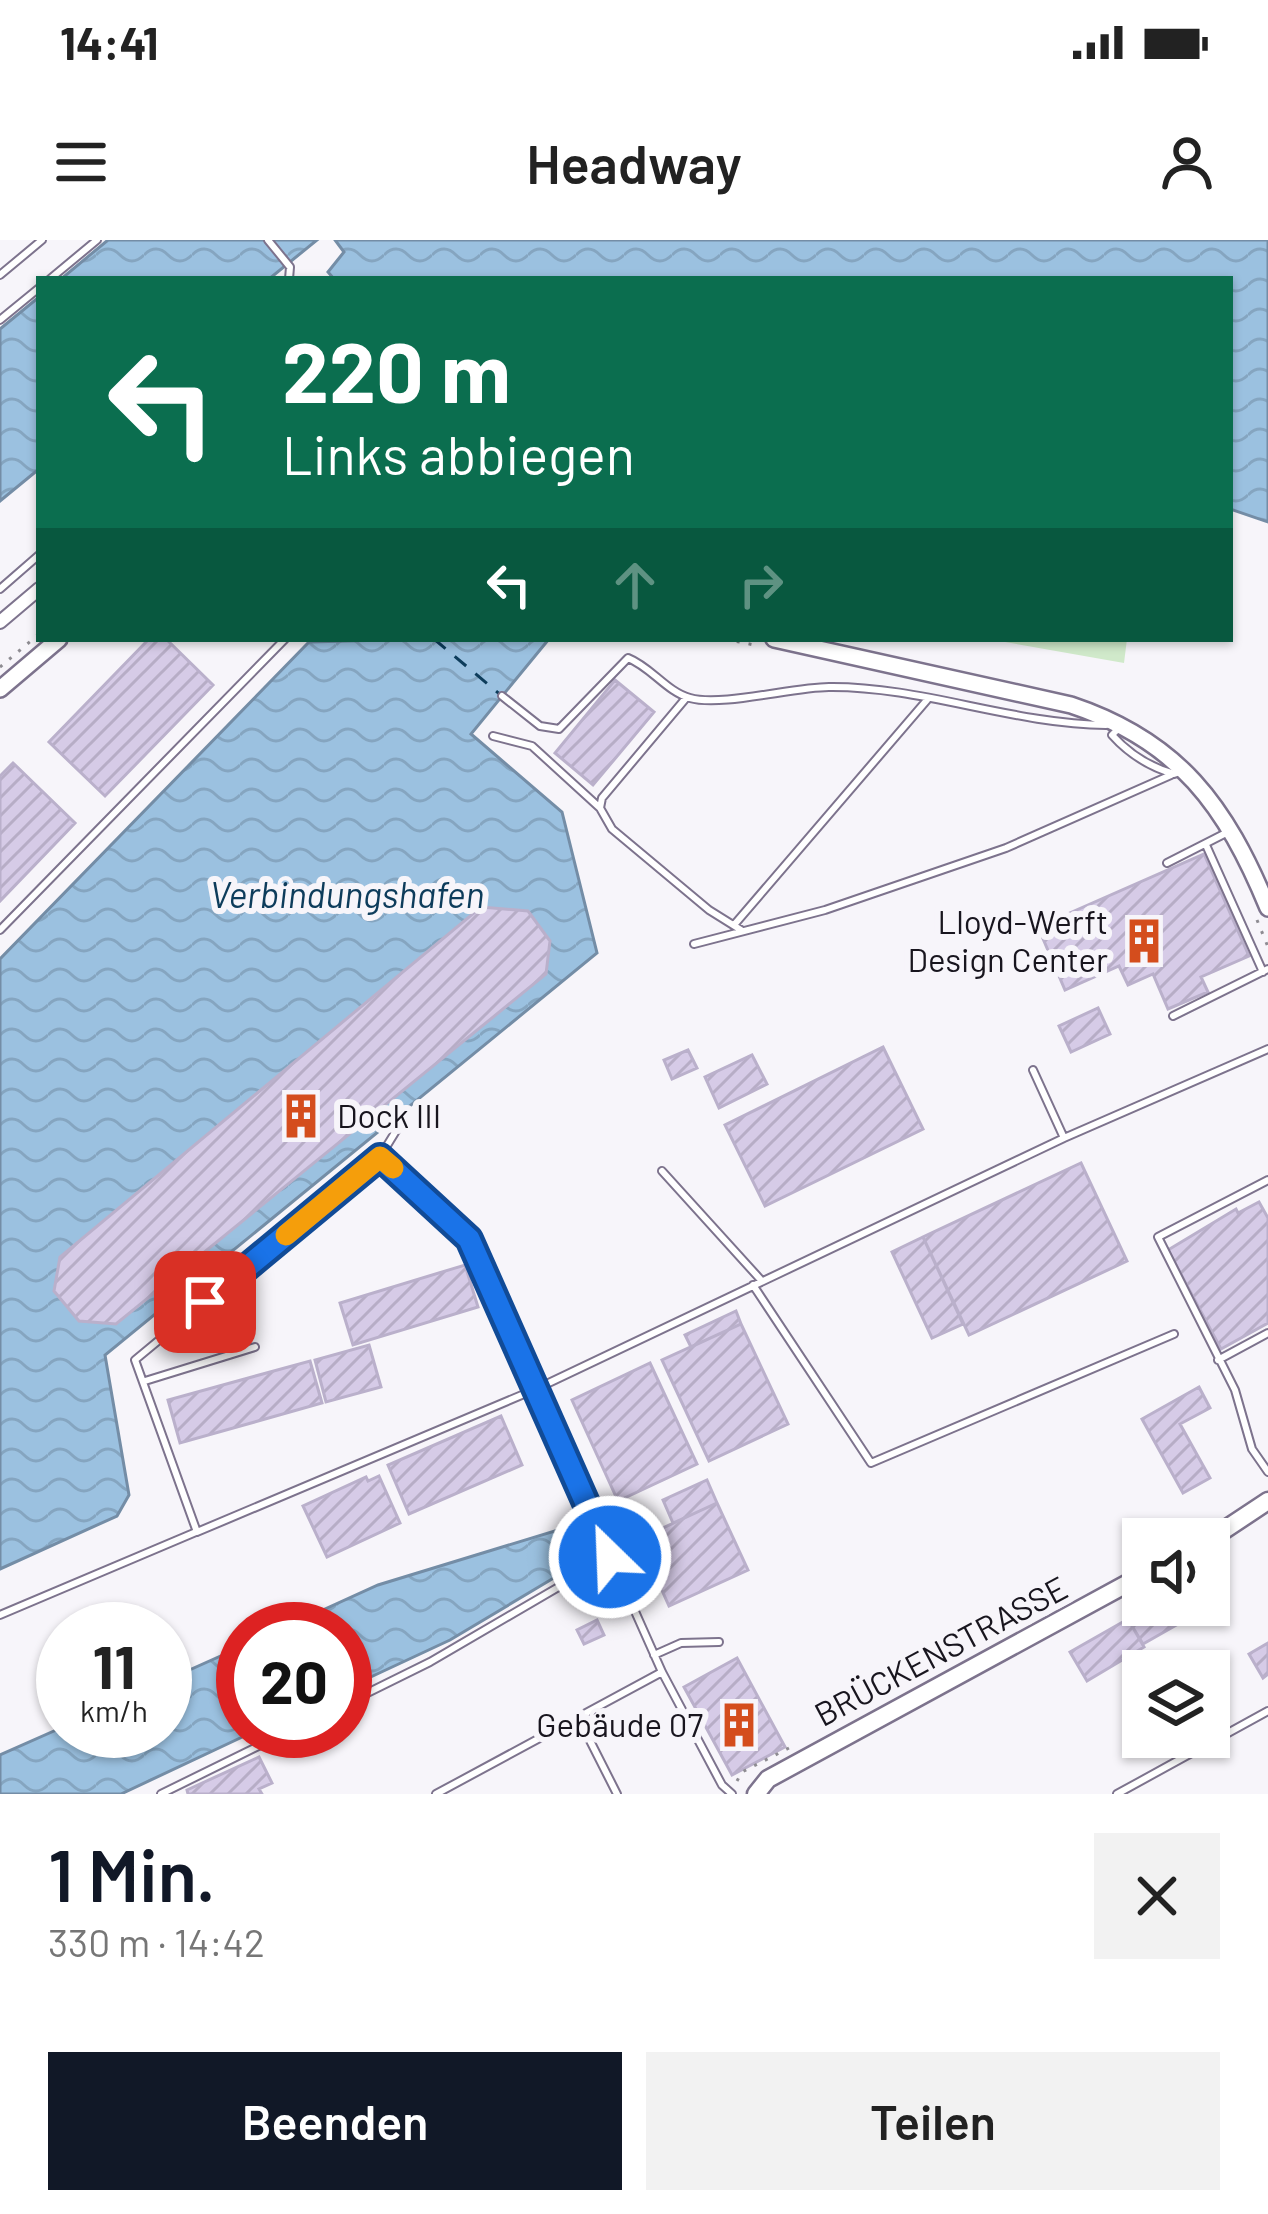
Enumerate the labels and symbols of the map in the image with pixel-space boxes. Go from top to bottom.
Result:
water label: Verbindungshafen [210,872,484,915]
place label: Lloyd-Werft Design Center [907,901,1108,979]
building icon: Lloyd-Werft Design Center [1119,916,1169,966]
building icon: Dock III [276,1091,326,1141]
place label: Dock III [337,1095,441,1135]
pin [154,1251,256,1353]
position arrow [547,1494,673,1620]
street label: BRÜCKENSTRASSE [807,1567,1074,1734]
speed limit sign: 20 [216,1602,372,1758]
building icon: Gebäude 07 [714,1700,764,1750]
place label: Gebäude 07 [536,1704,703,1744]

